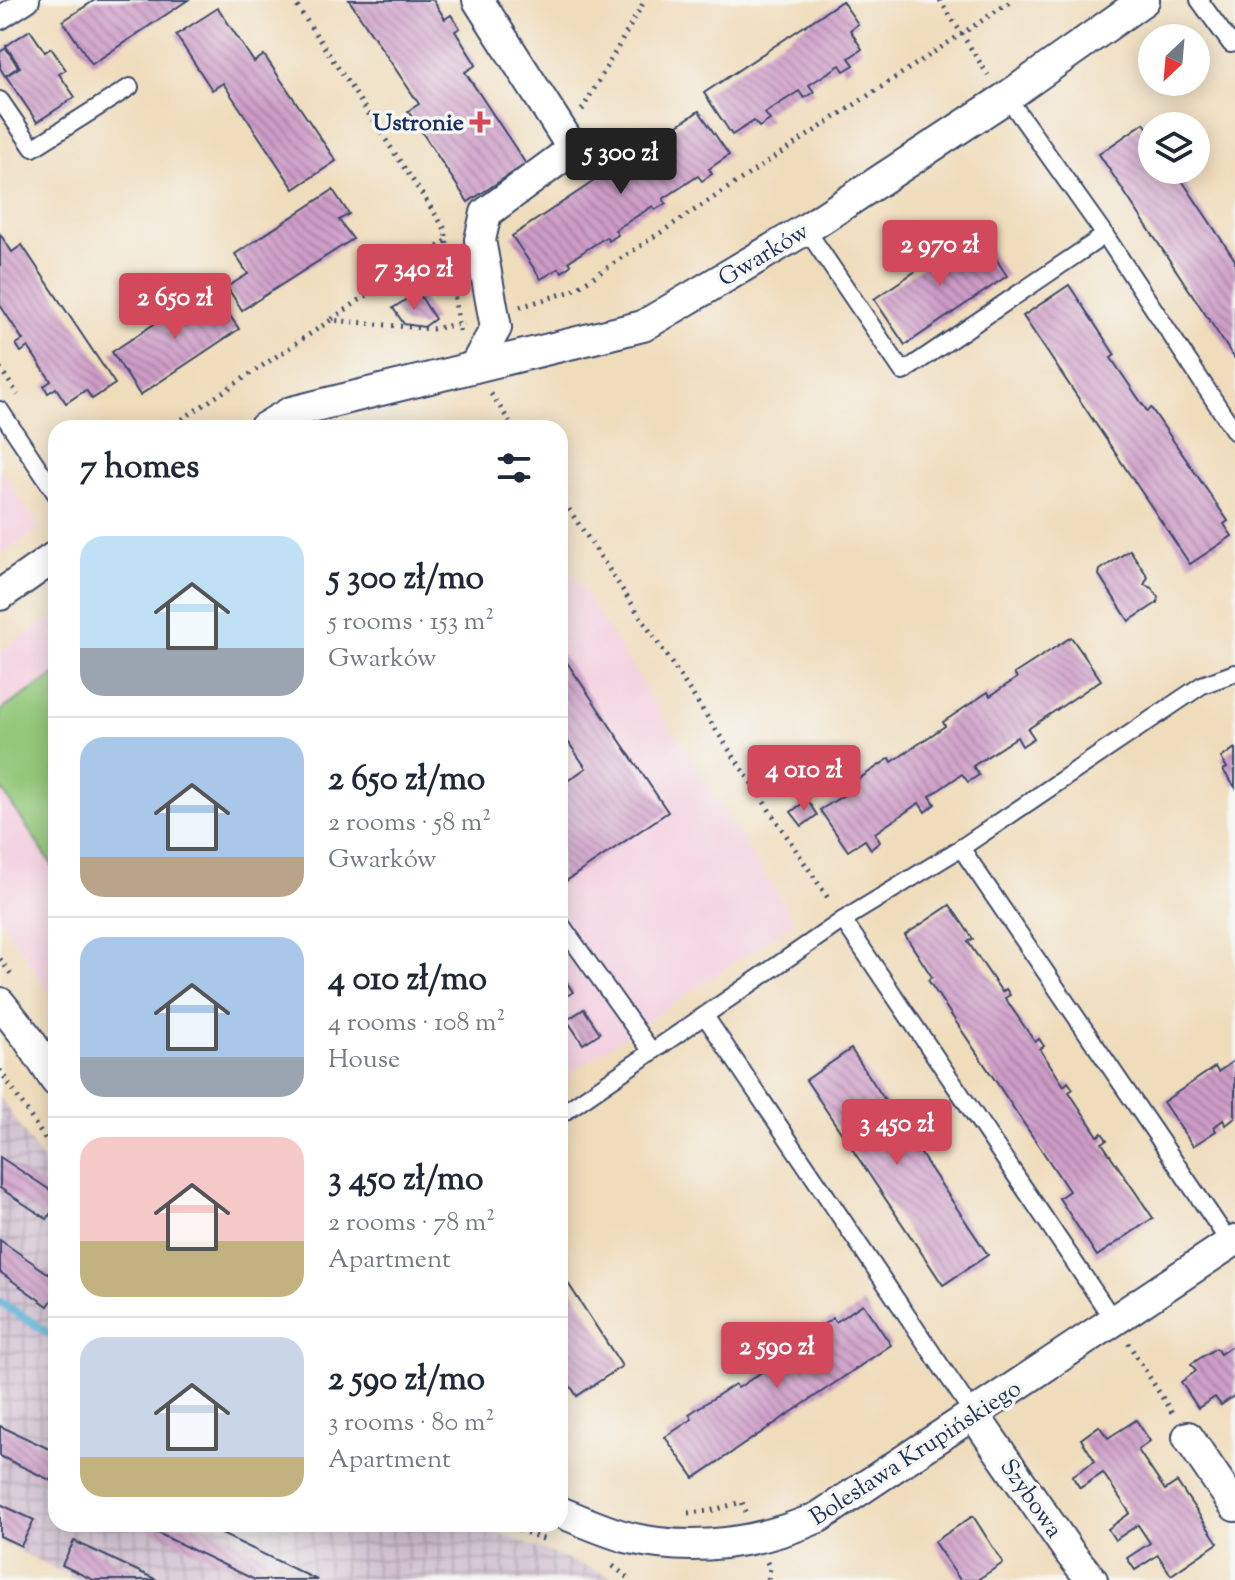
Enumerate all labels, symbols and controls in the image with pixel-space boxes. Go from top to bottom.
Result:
north arrow [1138,24,1210,96]
map controls [1138,24,1210,184]
place label: Ustronie [373,107,464,141]
button: layers [1138,112,1210,184]
marker: Ustronie [471,113,489,131]
pin: 5 300 zł [538,128,704,196]
text: 5 300 zł [584,135,658,172]
street label: Gwarków [712,215,816,296]
pin: 2 970 zł [857,220,1023,288]
text: 2 970 zł [900,227,980,264]
pin: 7 340 zł [331,244,497,312]
text: 7 340 zł [375,251,453,288]
pin: 2 650 zł [92,273,258,341]
text: 2 650 zł [137,280,213,317]
text: 7 homes [80,444,199,493]
icon: filters [492,446,536,490]
text: 5 300 zł/mo [328,555,484,604]
icon: home [144,568,240,664]
text: 5 rooms · 153 m² [328,604,494,641]
text: Gwarków [328,641,437,678]
pin: 4 010 zł [721,745,887,813]
text: 4 010 zł [765,752,843,789]
text: 2 650 zł/mo [328,756,485,805]
icon: home [144,769,240,865]
text: 2 rooms · 58 m² [328,805,491,842]
text: Gwarków [328,842,437,879]
text: 4 010 zł/mo [328,956,487,1005]
icon: home [144,969,240,1065]
text: 4 rooms · 108 m² [328,1005,505,1042]
text: House [328,1042,400,1079]
pin: 3 450 zł [814,1099,980,1167]
text: 3 450 zł [860,1106,934,1143]
text: 3 450 zł/mo [328,1156,483,1205]
icon: home [144,1169,240,1265]
text: 2 rooms · 78 m² [328,1205,495,1242]
text: Apartment [328,1242,451,1279]
pin: 2 590 zł [694,1322,860,1390]
text: 2 590 zł [739,1329,815,1366]
text: 2 590 zł/mo [328,1356,485,1405]
icon: home [144,1369,240,1465]
street label: Bolesława Krupińskiego [804,1372,1028,1535]
text: 3 rooms · 80 m² [328,1405,494,1442]
text: Apartment [328,1442,451,1479]
street label: Szybowa [991,1453,1070,1546]

